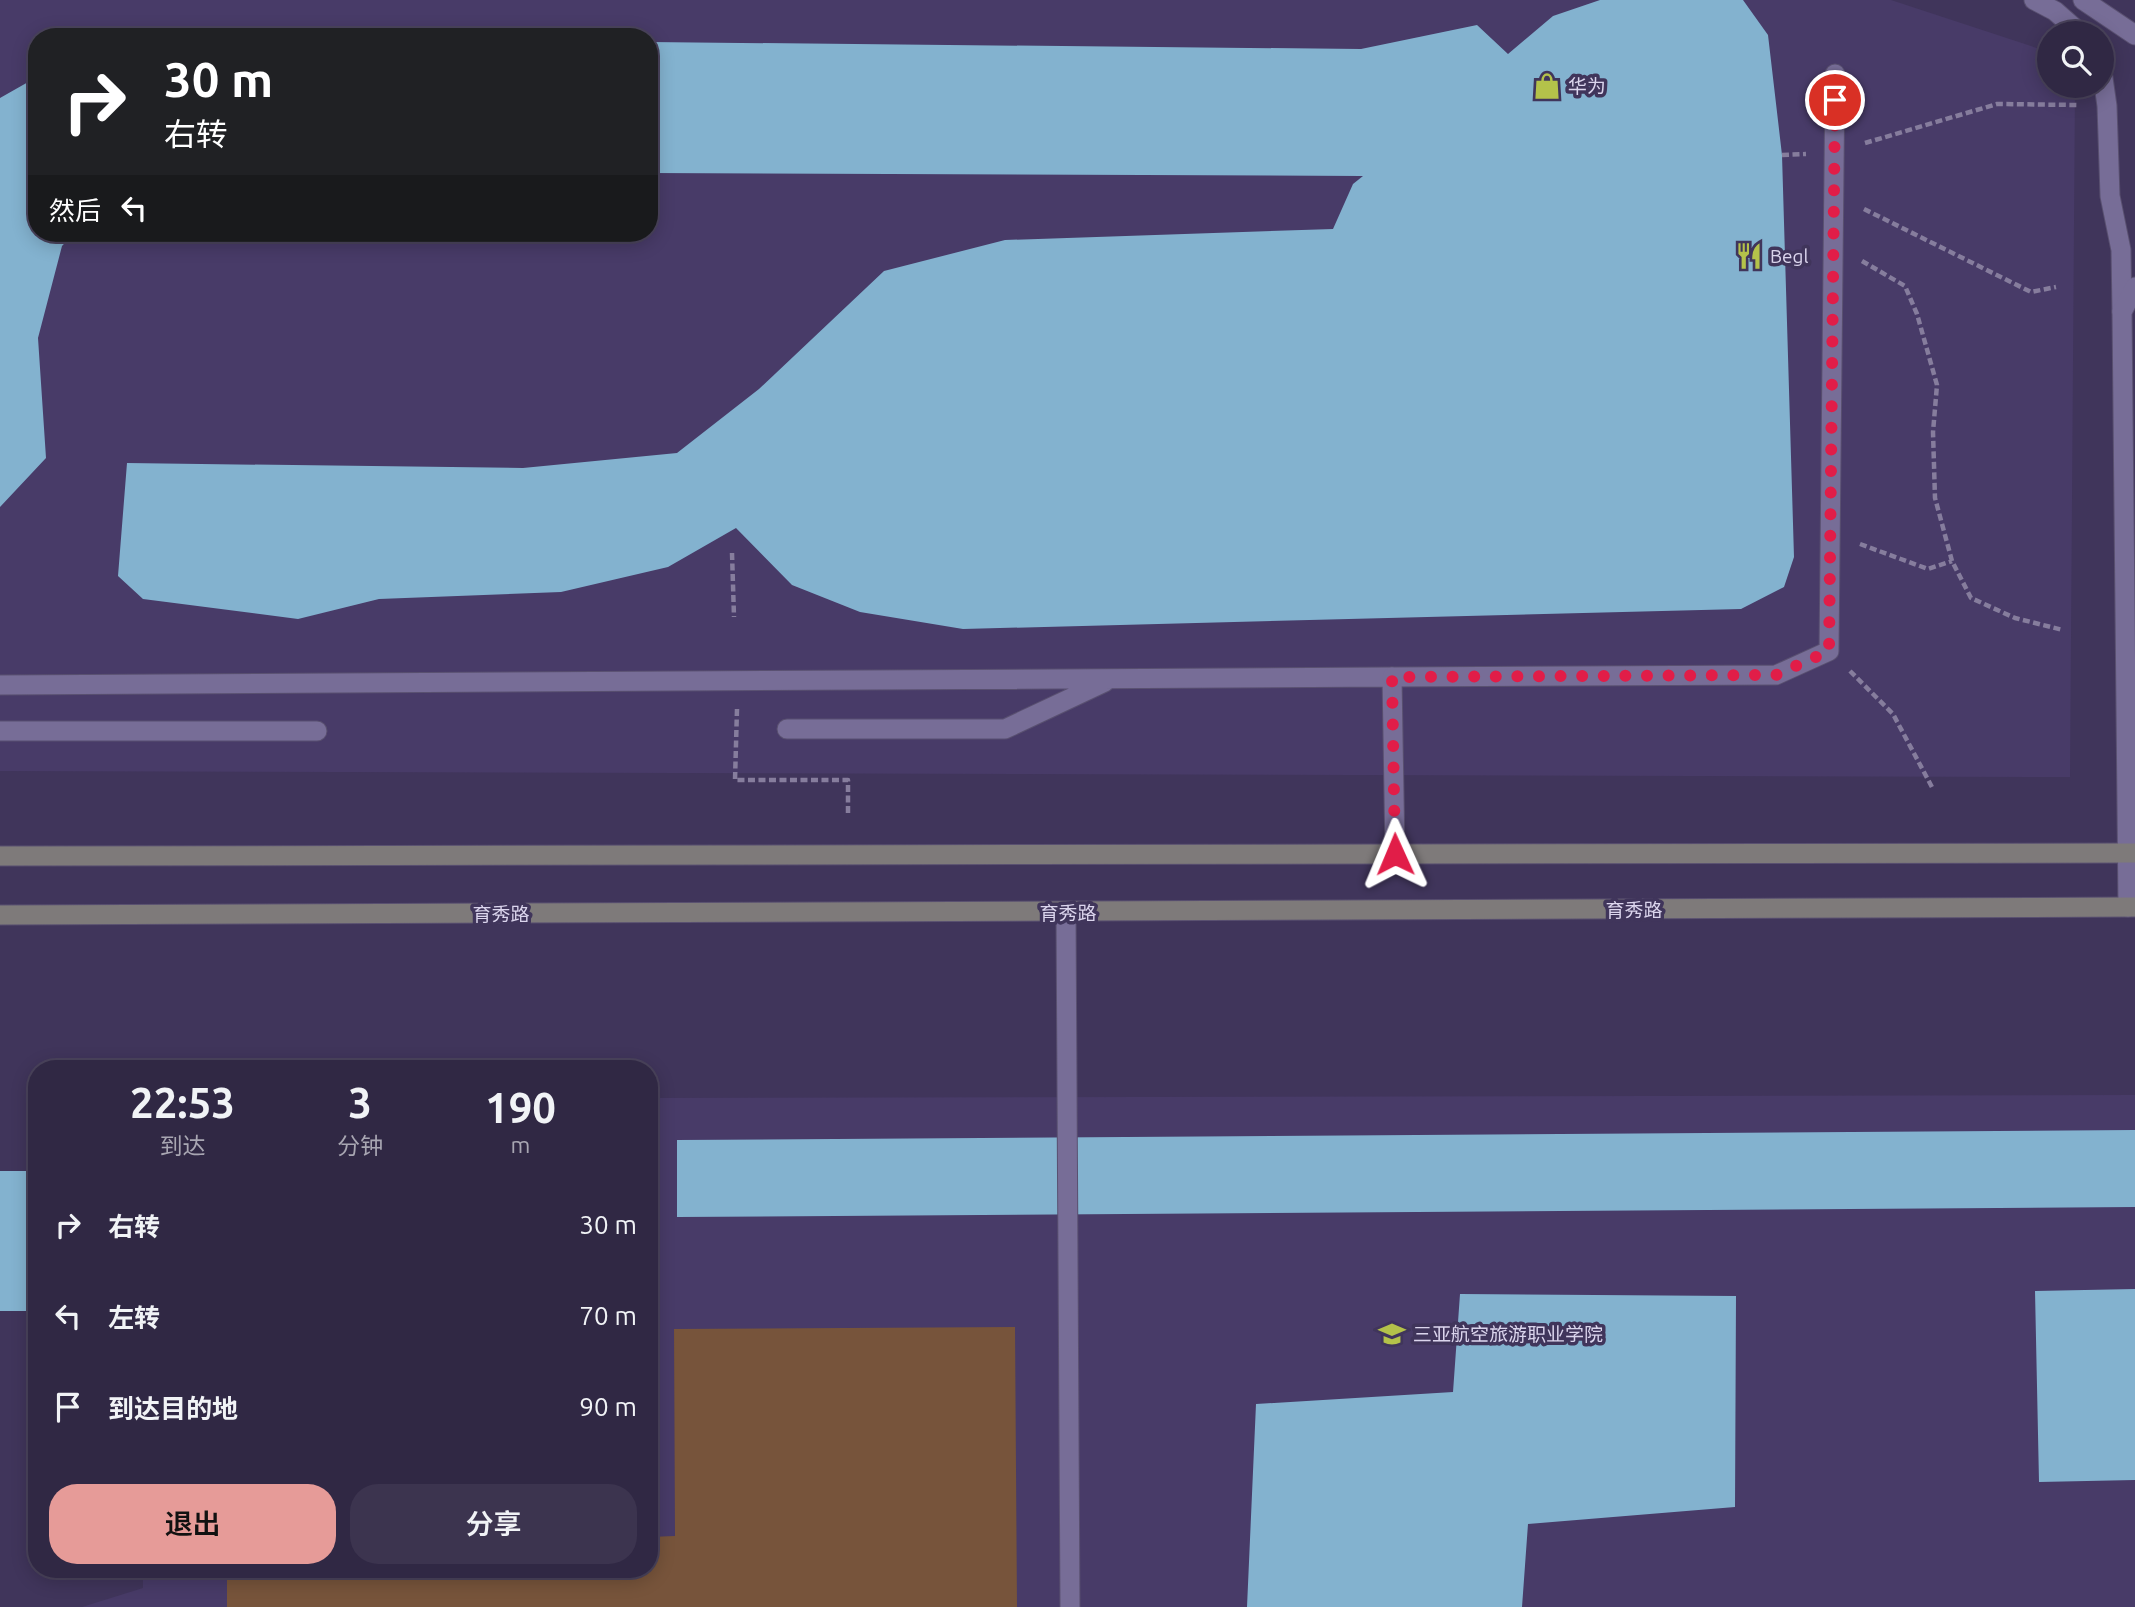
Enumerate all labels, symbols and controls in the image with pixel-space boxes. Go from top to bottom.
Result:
map controls [2037,21,2114,98]
button: search [2037,21,2114,98]
text: 30 m [164,51,273,106]
icon: right [49,56,140,147]
pin [1805,70,1865,130]
shop icon: 华为 [1532,71,1562,101]
place label: 华为 [1568,75,1606,97]
icon: arrive [1816,81,1854,119]
text: 右转 [164,116,228,152]
icon: left [115,189,153,227]
text: 然后 [49,196,101,225]
restaurant icon: Begl [1734,241,1764,271]
place label: Begl [1770,245,1808,267]
position arrow [1358,817,1432,891]
street label: 育秀路 [1605,899,1663,921]
street label: 育秀路 [1039,902,1097,924]
street label: 育秀路 [472,903,530,925]
text: 22:53 [130,1079,235,1126]
text: 3 [348,1079,372,1126]
text: 190 [485,1084,556,1131]
text: m [511,1132,530,1157]
text: 到达 [160,1133,206,1158]
text: 分钟 [337,1133,383,1158]
icon: right [49,1206,87,1244]
text: 30 m [579,1210,637,1239]
text: 右转 [108,1212,160,1241]
icon: left [49,1297,87,1335]
text: 70 m [579,1301,637,1330]
text: 左转 [108,1303,160,1332]
school or university icon: 三亚航空旅游职业学院 [1377,1319,1407,1349]
place label: 三亚航空旅游职业学院 [1413,1323,1603,1345]
icon: arrive [49,1388,87,1426]
text: 90 m [579,1392,637,1421]
text: 到达目的地 [108,1394,238,1423]
button: 退出 [49,1484,336,1564]
button: 分享 [350,1484,637,1564]

